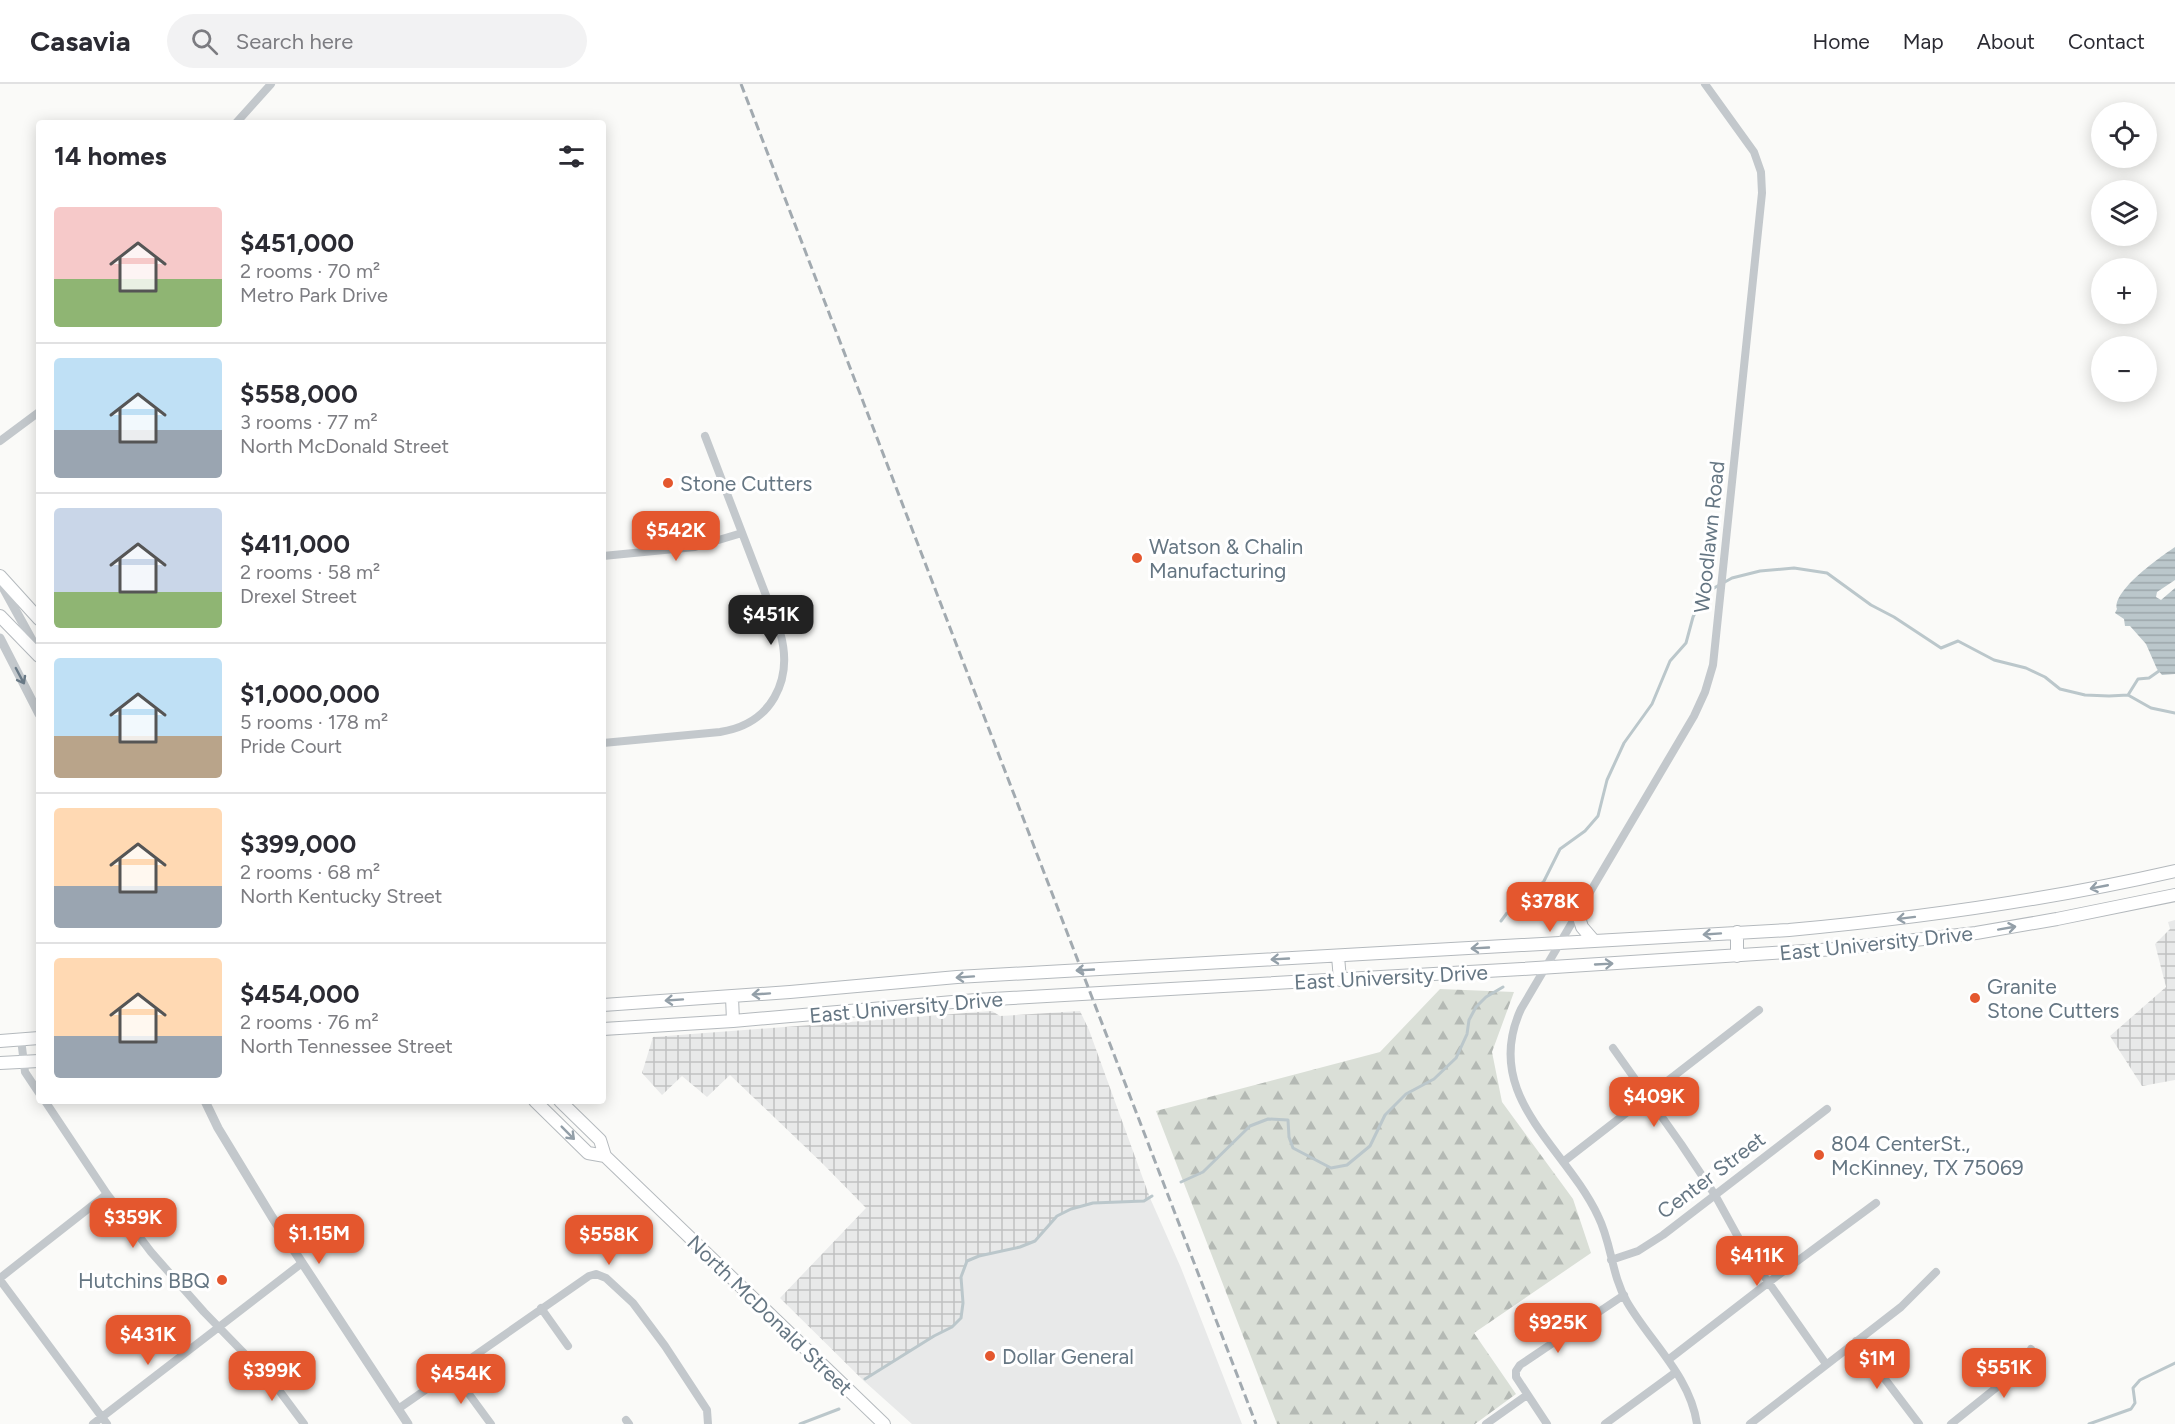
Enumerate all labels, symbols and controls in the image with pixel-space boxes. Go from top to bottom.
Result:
search box [167,14,587,68]
text: Casavia [30,24,131,58]
icon: search [188,25,221,58]
text: Search here [236,28,353,55]
text: Home [1813,29,1870,54]
text: Map [1903,29,1944,54]
text: About [1977,29,2035,54]
text: Contact [2068,29,2145,54]
map controls [2091,102,2157,402]
button: locate [2091,102,2157,168]
text: 14 homes [54,140,167,172]
icon: filters [555,140,588,173]
button: layers [2091,180,2157,246]
text: $451,000 [240,227,354,259]
icon: home [102,231,174,303]
button: + [2091,258,2157,324]
text: 2 rooms · 70 m² [240,259,380,283]
text: Metro Park Drive [240,283,388,307]
button: − [2091,336,2157,402]
text: $558,000 [240,378,358,410]
icon: home [102,382,174,454]
text: 3 rooms · 77 m² [240,410,378,434]
text: North McDonald Street [240,434,449,458]
street label: Woodlawn Road [1689,460,1729,614]
place label: Stone Cutters [680,471,812,496]
marker: Stone Cutters [661,476,675,490]
pin: $542K [634,511,718,562]
text: $542K [646,518,706,542]
text: $411,000 [240,528,350,560]
icon: home [102,532,174,604]
place label: Watson & Chalin Manufacturing [1149,534,1303,583]
marker: Watson & Chalin Manufacturing [1130,551,1144,565]
text: 2 rooms · 58 m² [240,560,380,584]
text: Drexel Street [240,584,357,608]
pin: $451K [729,595,813,646]
text: $451K [742,602,800,626]
one-way arrow [15,666,26,684]
text: $1,000,000 [240,678,380,710]
icon: home [102,682,174,754]
text: 5 rooms · 178 m² [240,710,388,734]
text: Pride Court [240,734,342,758]
text: $399,000 [240,828,356,860]
icon: home [102,832,174,904]
text: 2 rooms · 68 m² [240,860,380,884]
pin: $378K [1508,882,1592,933]
one-way arrow [2089,882,2109,893]
text: North Kentucky Street [240,884,442,908]
text: $378K [1521,889,1579,913]
one-way arrow [1897,913,1917,924]
street label: East University Drive [1778,920,1974,966]
one-way arrow [1997,922,2016,933]
one-way arrow [1703,928,1723,939]
one-way arrow [1470,942,1490,953]
one-way arrow [1270,954,1290,965]
one-way arrow [1593,958,1613,969]
street label: East University Drive [1293,959,1489,995]
one-way arrow [1075,964,1095,975]
one-way arrow [955,971,975,982]
place label: Granite Stone Cutters [1987,974,2119,1023]
text: $454,000 [240,978,360,1010]
icon: home [102,982,174,1054]
street label: East University Drive [808,986,1004,1028]
one-way arrow [752,989,772,1000]
marker: Granite Stone Cutters [1968,991,1982,1005]
one-way arrow [665,995,685,1006]
text: 2 rooms · 76 m² [240,1010,379,1034]
text: North Tennessee Street [240,1034,453,1058]
pin: $409K [1612,1077,1696,1128]
text: $409K [1623,1084,1685,1108]
one-way arrow [561,1125,575,1140]
street label: Center Street [1652,1126,1770,1224]
place label: 804 CenterSt., McKinney, TX 75069 [1831,1131,2024,1180]
marker: 804 CenterSt., McKinney, TX 75069 [1812,1148,1826,1162]
pin: $359K [91,1198,175,1249]
text: $359K [104,1205,162,1229]
pin: $1.15M [270,1214,368,1265]
pin: $558K [567,1215,651,1266]
text: $1.15M [288,1221,350,1245]
text: $558K [579,1222,639,1246]
street label: North McDonald Street [682,1230,858,1400]
pin: $411K [1715,1236,1799,1287]
text: $411K [1730,1243,1784,1267]
place label: Hutchins BBQ [78,1268,210,1293]
marker: Hutchins BBQ [215,1273,229,1287]
pin: $925K [1516,1303,1600,1354]
text: $925K [1528,1310,1588,1334]
pin: $431K [106,1315,190,1366]
text: $431K [120,1322,176,1346]
pin: $1M [1848,1339,1906,1390]
place label: Dollar General [1002,1344,1134,1369]
text: $1M [1859,1346,1895,1370]
pin: $551K [1962,1348,2046,1399]
marker: Dollar General [983,1349,997,1363]
pin: $399K [230,1351,314,1402]
pin: $454K [419,1354,503,1405]
text: $551K [1976,1355,2032,1379]
text: $399K [243,1358,301,1382]
text: $454K [430,1361,492,1385]

